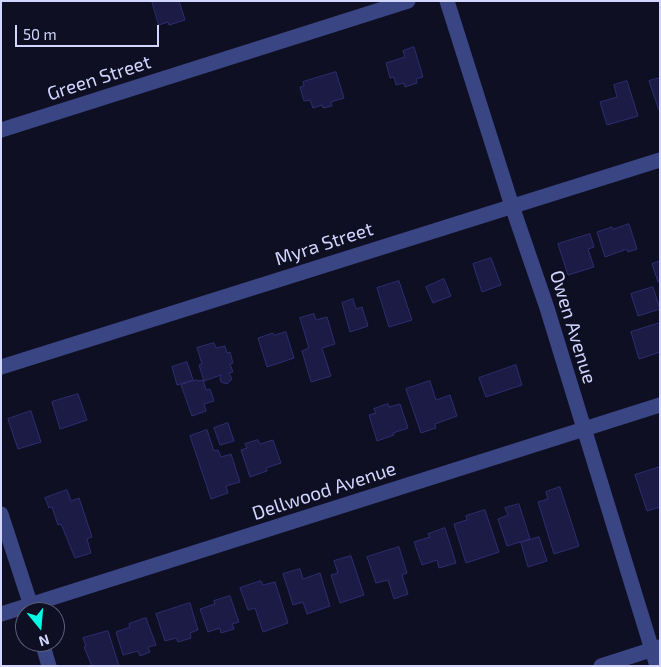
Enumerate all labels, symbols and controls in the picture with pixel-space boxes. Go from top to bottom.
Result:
scale bar [18,15,161,47]
text: 50 m [23,25,57,43]
street label: Green Street [44,51,154,105]
street label: Myra Street [272,217,376,271]
street label: Owen Avenue [545,268,601,386]
street label: Dellwood Avenue [249,457,399,525]
north arrow [15,602,65,652]
text: N [37,631,52,650]

